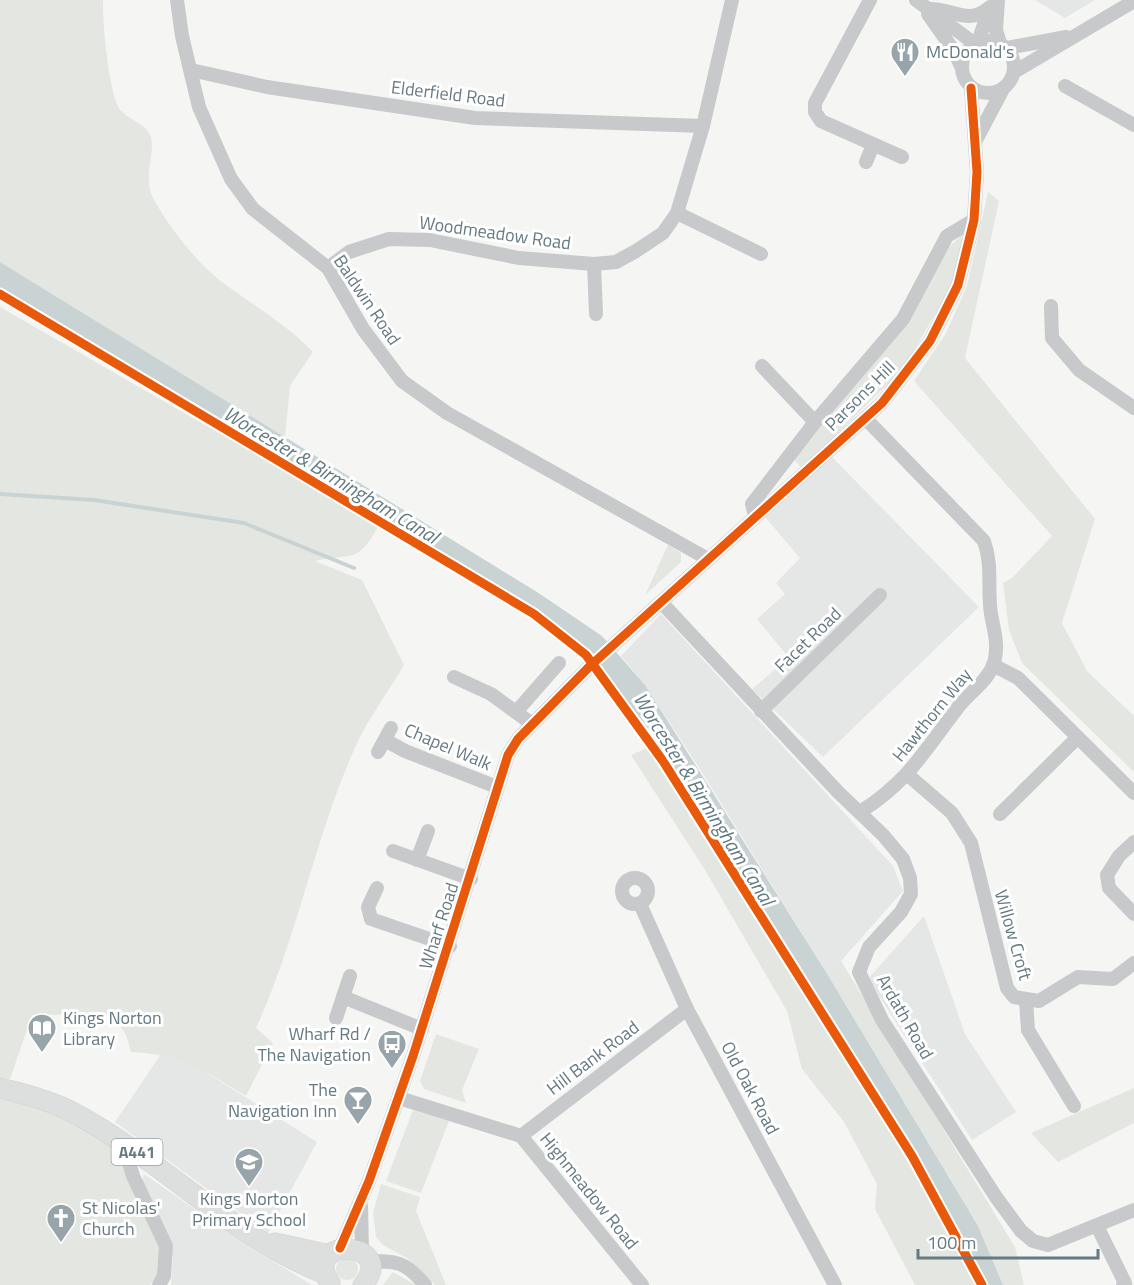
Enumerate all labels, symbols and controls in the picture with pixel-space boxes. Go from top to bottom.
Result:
restaurant icon: McDonald's [889,36,921,78]
place label: McDonald's [926,38,1014,65]
street label: Elderfield Road [390,73,507,114]
street label: Woodmeadow Road [418,208,573,257]
street label: Baldwin Road [327,249,408,350]
street label: Parsons Hill [818,354,901,437]
water label: Worcester & Birmingham Canal [218,398,447,553]
street label: Facet Road [768,601,847,678]
street label: Hawthorn Way [885,662,978,767]
water label: Worcester & Birmingham Canal [626,686,784,914]
street label: Chapel Walk [400,716,496,777]
street label: Wharf Road [412,879,465,973]
street label: Willow Croft [988,887,1039,984]
street label: Ardath Road [870,969,941,1064]
place label: Kings Norton Library [63,1004,162,1052]
library icon: Kings Norton Library [26,1012,58,1054]
street label: Hill Bank Road [541,1014,645,1101]
place label: Wharf Rd / The Navigation [257,1020,371,1068]
bus stop icon: Wharf Rd / The Navigation [376,1028,408,1070]
street label: Old Oak Road [715,1036,786,1139]
place label: The Navigation Inn [228,1076,337,1124]
bar icon: The Navigation Inn [342,1084,374,1126]
street label: Highmeadow Road [534,1126,645,1255]
road number: A441 [112,1139,162,1165]
school or university icon: Kings Norton Primary School [233,1146,265,1188]
place label: Kings Norton Primary School [192,1185,306,1233]
place label: St Nicolas' Church [82,1194,161,1242]
church icon: St Nicolas' Church [45,1202,77,1244]
scale bar [918,1222,1098,1260]
text: 100 m [927,1229,976,1256]

